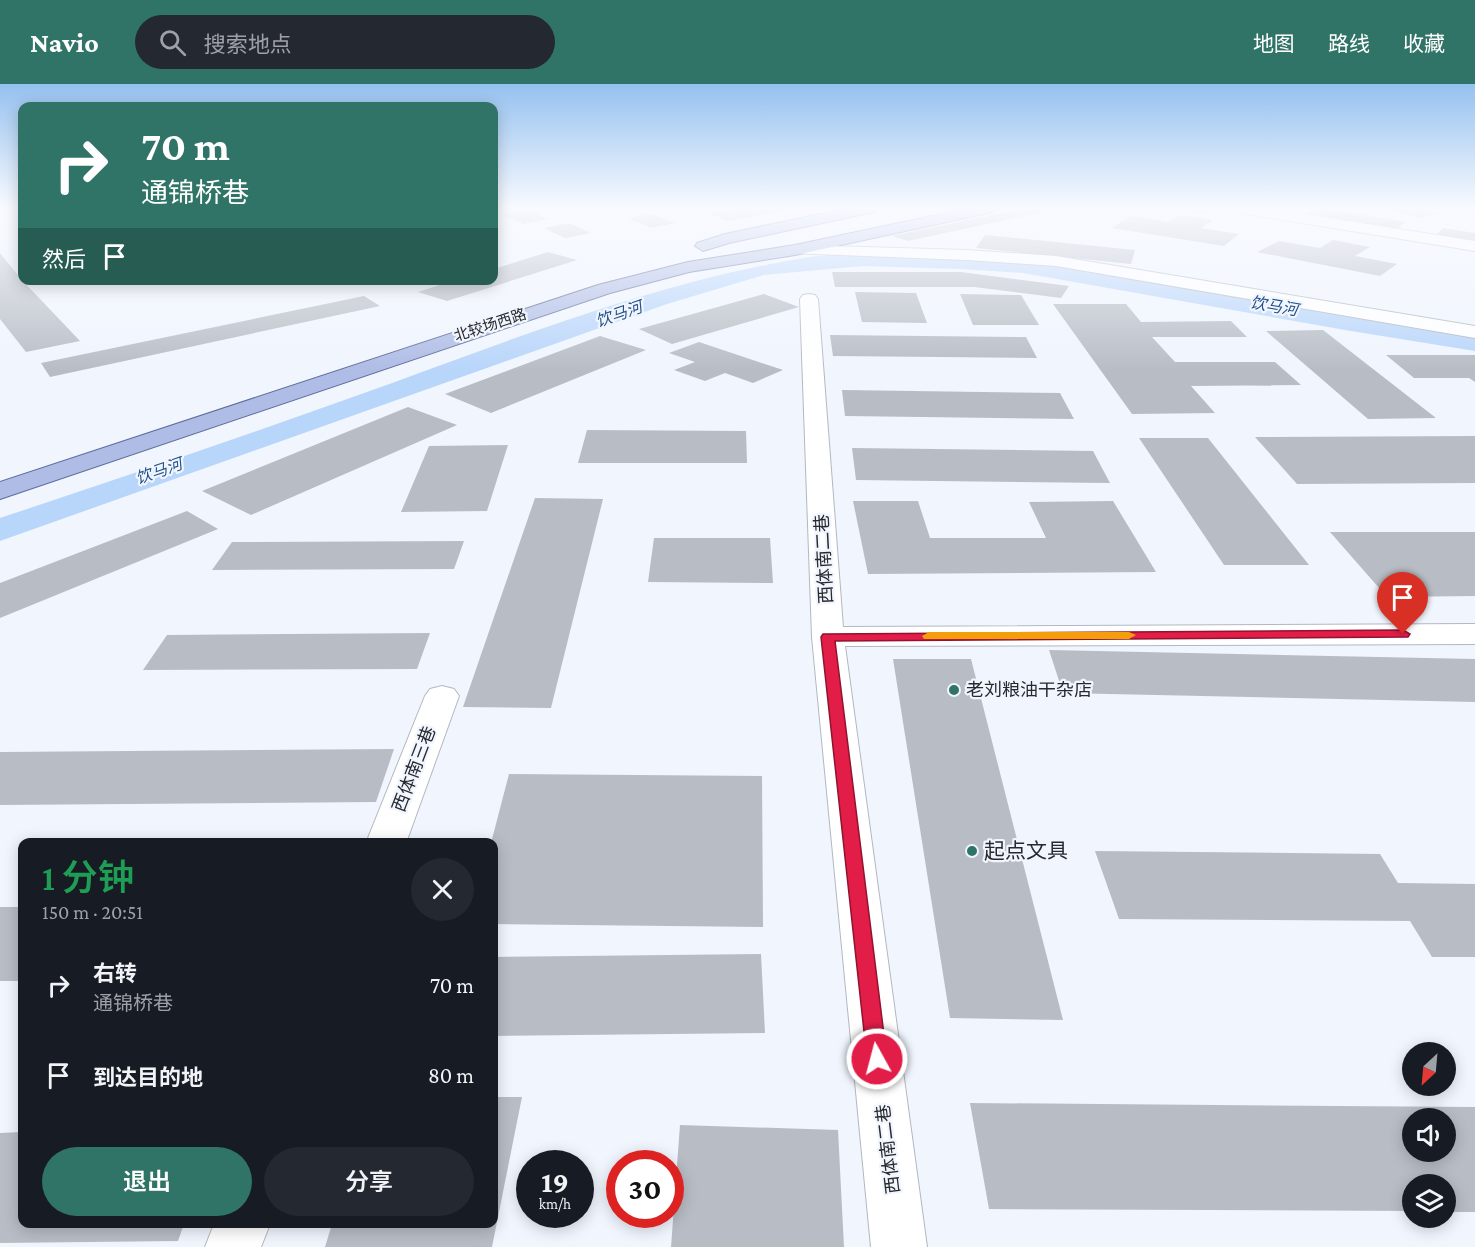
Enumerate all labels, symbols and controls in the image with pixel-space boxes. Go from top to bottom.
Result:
search box [135,15,555,69]
icon: search [156,26,189,59]
text: Navio [30,27,99,58]
text: 搜索地点 [204,32,292,57]
text: 地图 [1253,32,1295,56]
text: 路线 [1328,32,1370,56]
text: 收藏 [1403,32,1445,56]
text: 70 m [141,122,230,169]
icon: right [42,126,120,204]
text: 通锦桥巷 [141,178,249,208]
icon: arrive [98,240,131,273]
text: 然后 [42,247,86,272]
water label: 饮马河 [1249,293,1302,319]
water label: 饮马河 [594,297,647,330]
street label: 北较场西路 [452,305,528,344]
water label: 饮马河 [134,454,187,487]
street label: 西体南二巷 [812,514,836,604]
pin [1377,572,1428,634]
icon: arrive [1386,581,1419,614]
place label: 老刘粮油干杂店 [966,680,1092,700]
marker: 老刘粮油干杂店 [947,683,961,697]
street label: 西体南三巷 [389,723,439,815]
place label: 起点文具 [984,839,1068,863]
marker: 起点文具 [965,844,979,858]
text: 1 分钟 [42,858,134,898]
button: close [411,858,474,921]
text: 150 m · 20:51 [42,901,143,923]
text: 右转 [93,961,137,986]
icon: right [42,969,75,1002]
text: 70 m [430,973,474,998]
text: 通锦桥巷 [93,992,173,1014]
position arrow [845,1027,909,1091]
north arrow [1402,1042,1456,1096]
map controls [1402,1042,1456,1228]
icon: arrive [42,1059,75,1092]
text: 80 m [428,1063,474,1088]
text: 到达目的地 [93,1065,203,1090]
street label: 西体南二巷 [873,1103,903,1195]
button: sound [1402,1108,1456,1162]
button: 退出 [42,1147,252,1216]
button: 分享 [264,1147,474,1216]
speed limit sign: 30 [606,1150,684,1228]
text: 19 [541,1165,569,1198]
button: layers [1402,1174,1456,1228]
text: km/h [539,1196,571,1212]

